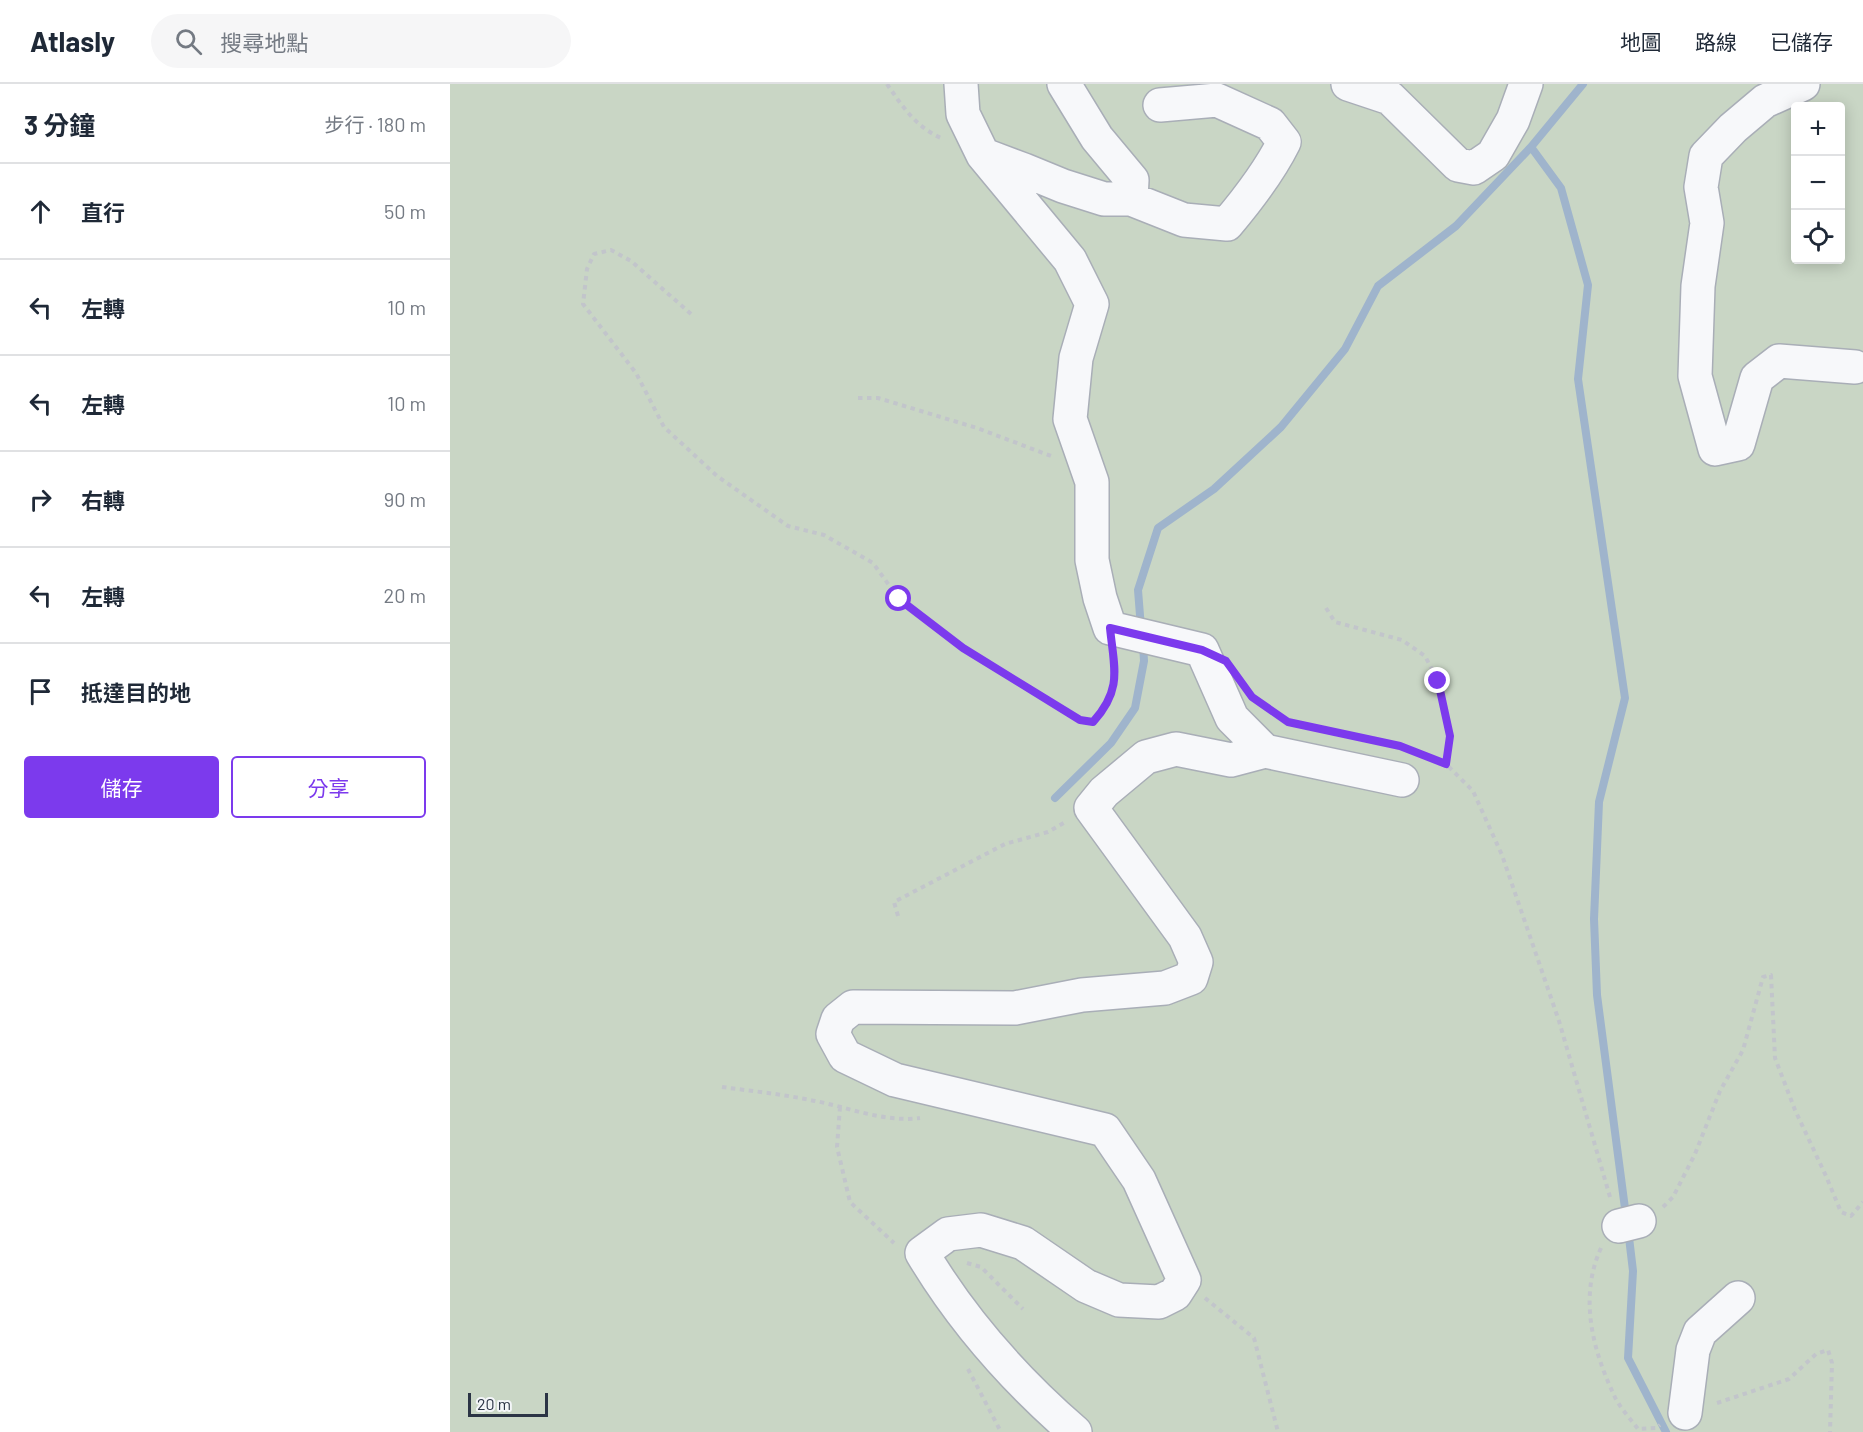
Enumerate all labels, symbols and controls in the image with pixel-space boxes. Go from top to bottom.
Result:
search box [151,14,571,68]
text: Atlasly [30,24,115,58]
icon: search [172,25,205,58]
text: 搜尋地點 [220,29,308,55]
text: 地圖 [1620,29,1662,54]
text: 路線 [1695,29,1737,54]
text: 已儲存 [1770,29,1833,54]
map controls [1791,102,1845,264]
button: + [1791,102,1845,156]
text: 3 分鐘 [24,109,95,140]
text: 步行 · 180 m [325,112,426,136]
button: − [1791,156,1845,210]
icon: ahead [24,195,57,228]
text: 直行 [81,199,125,225]
text: 50 m [384,199,426,223]
button: locate [1791,210,1845,264]
icon: left [24,291,57,324]
text: 左轉 [81,295,125,321]
text: 10 m [387,295,426,319]
icon: left [24,387,57,420]
text: 左轉 [81,391,125,417]
text: 10 m [387,391,426,415]
icon: right [24,483,57,516]
text: 右轉 [81,487,125,513]
text: 90 m [384,487,426,511]
icon: left [24,579,57,612]
text: 左轉 [81,583,125,609]
text: 20 m [383,583,426,607]
route start [885,585,911,611]
route end [1424,667,1450,693]
icon: arrive [24,675,57,708]
text: 抵達目的地 [81,679,191,705]
button: 儲存 [24,756,219,818]
button: 分享 [231,756,426,818]
scale bar [468,1390,548,1418]
text: 20 m [477,1394,511,1413]

